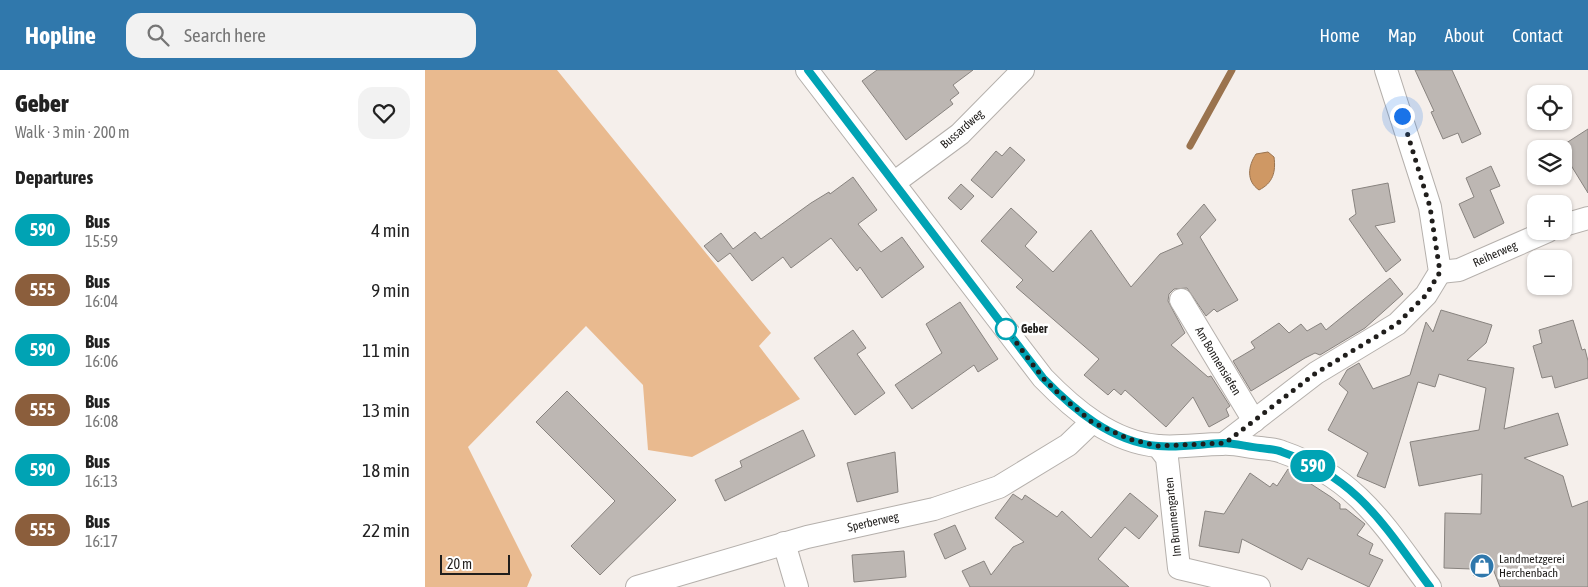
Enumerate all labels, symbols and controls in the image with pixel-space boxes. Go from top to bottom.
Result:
search box [126,13,476,58]
icon: search [144,21,172,49]
text: Hopline [25,22,96,49]
text: Search here [184,24,266,46]
text: Home [1320,25,1360,46]
text: Map [1388,25,1417,46]
text: About [1445,25,1484,46]
text: Contact [1512,25,1563,46]
map controls [1527,85,1572,295]
button: locate [1527,85,1572,130]
button: heart [358,87,410,139]
text: Geber [15,90,68,117]
your location [1390,104,1415,129]
street label: Bussardweg [938,106,987,151]
text: Walk · 3 min · 200 m [15,123,129,141]
button: layers [1527,140,1572,185]
text: Departures [15,166,93,188]
button: + [1527,195,1572,240]
text: Bus [85,210,110,232]
text: 590 [30,219,55,240]
text: 4 min [371,219,410,241]
text: 15:59 [85,232,118,250]
street label: Reiherweg [1471,238,1520,270]
button: − [1527,250,1572,295]
text: Bus [85,270,110,292]
text: 555 [30,279,55,300]
text: 9 min [371,279,410,301]
text: 16:04 [85,292,118,310]
marker: Geber [995,318,1017,340]
place label: Geber [1021,322,1048,336]
street label: Am Bonnensiefen [1192,324,1244,398]
text: Bus [85,330,110,352]
text: 590 [30,339,55,360]
text: 11 min [362,339,410,361]
text: 16:06 [85,352,118,370]
text: Bus [85,390,110,412]
text: 555 [30,399,55,420]
text: 13 min [362,399,410,421]
text: 16:08 [85,412,118,430]
text: Bus [85,450,110,472]
line badge: 590 [1284,450,1342,482]
text: 590 [1300,455,1326,476]
text: 590 [30,459,55,480]
text: 18 min [362,459,410,481]
text: 16:13 [85,472,118,490]
street label: Im Brunnengarten [1162,477,1184,557]
street label: Sperberweg [846,509,901,535]
text: Bus [85,510,110,532]
text: 555 [30,519,55,540]
text: 22 min [362,519,410,541]
text: 16:17 [85,532,118,550]
scale bar [440,552,510,575]
place label: Landmetzgerei Herchenbach [1499,552,1565,580]
shop icon: Landmetzgerei Herchenbach [1469,553,1495,579]
text: 20 m [447,556,472,572]

